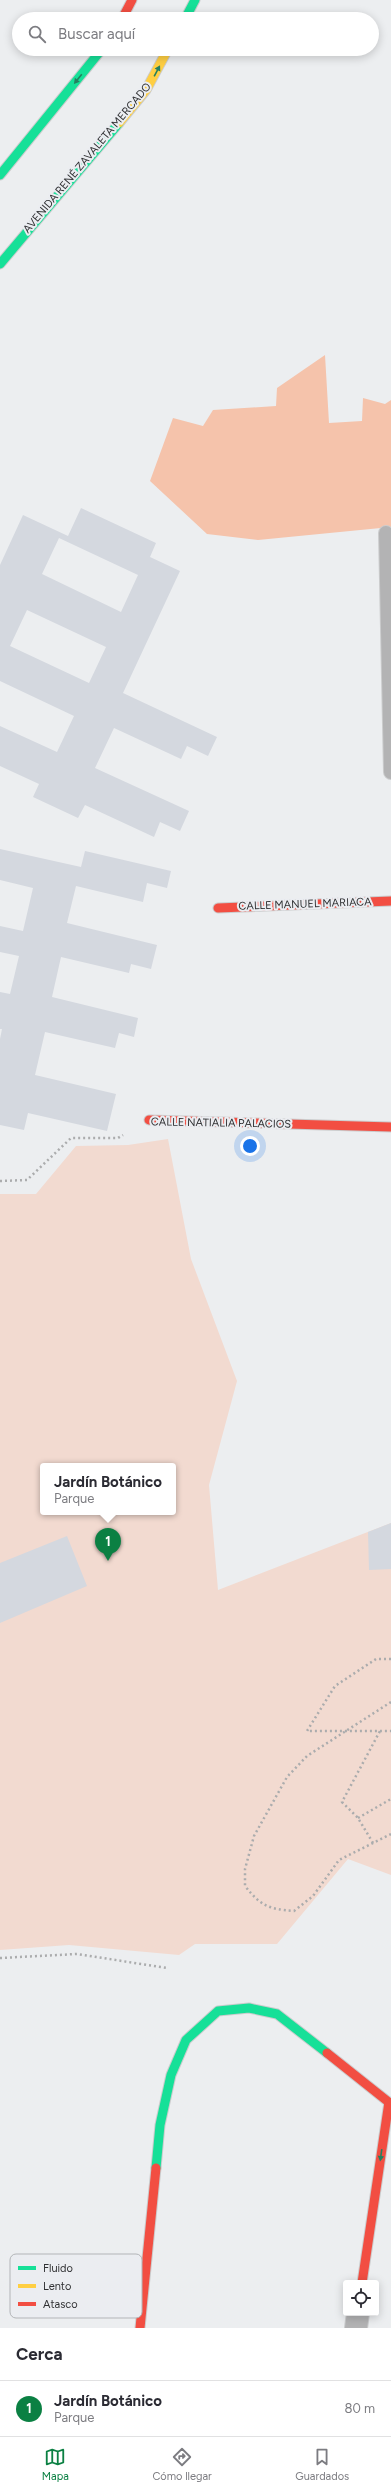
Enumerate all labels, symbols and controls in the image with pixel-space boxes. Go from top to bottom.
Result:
search box [12,12,379,56]
icon: search [26,23,48,45]
text: Buscar aquí [58,25,135,43]
one-way arrow [153,65,160,77]
one-way arrow [73,74,82,85]
street label: AVENIDA RENÉ ZAVALETA MERCADO [20,80,154,236]
street label: CALLE MANUEL MARIACA [238,895,372,913]
street label: CALLE NATIALIA PALACIOS [151,1115,291,1131]
your location [240,1136,260,1156]
popup [40,1463,176,1515]
text: Jardín Botánico [54,1473,162,1491]
text: Parque [54,1491,94,1506]
pin: 1 [95,1528,121,1561]
one-way arrow [378,2149,384,2161]
legend [10,2254,142,2318]
text: Fluido [43,2262,73,2275]
text: Lento [43,2280,71,2293]
map controls [343,2280,379,2316]
button: locate [343,2280,379,2316]
text: Atasco [43,2298,78,2311]
text: Cerca [16,2344,63,2364]
text: Jardín Botánico [54,2392,162,2410]
text: 1 [26,2401,32,2416]
text: 80 m [344,2401,375,2416]
text: Parque [54,2410,94,2425]
tab: Mapa [42,2446,69,2483]
tab: Cómo llegar [152,2446,212,2483]
tab: Guardados [295,2446,349,2483]

